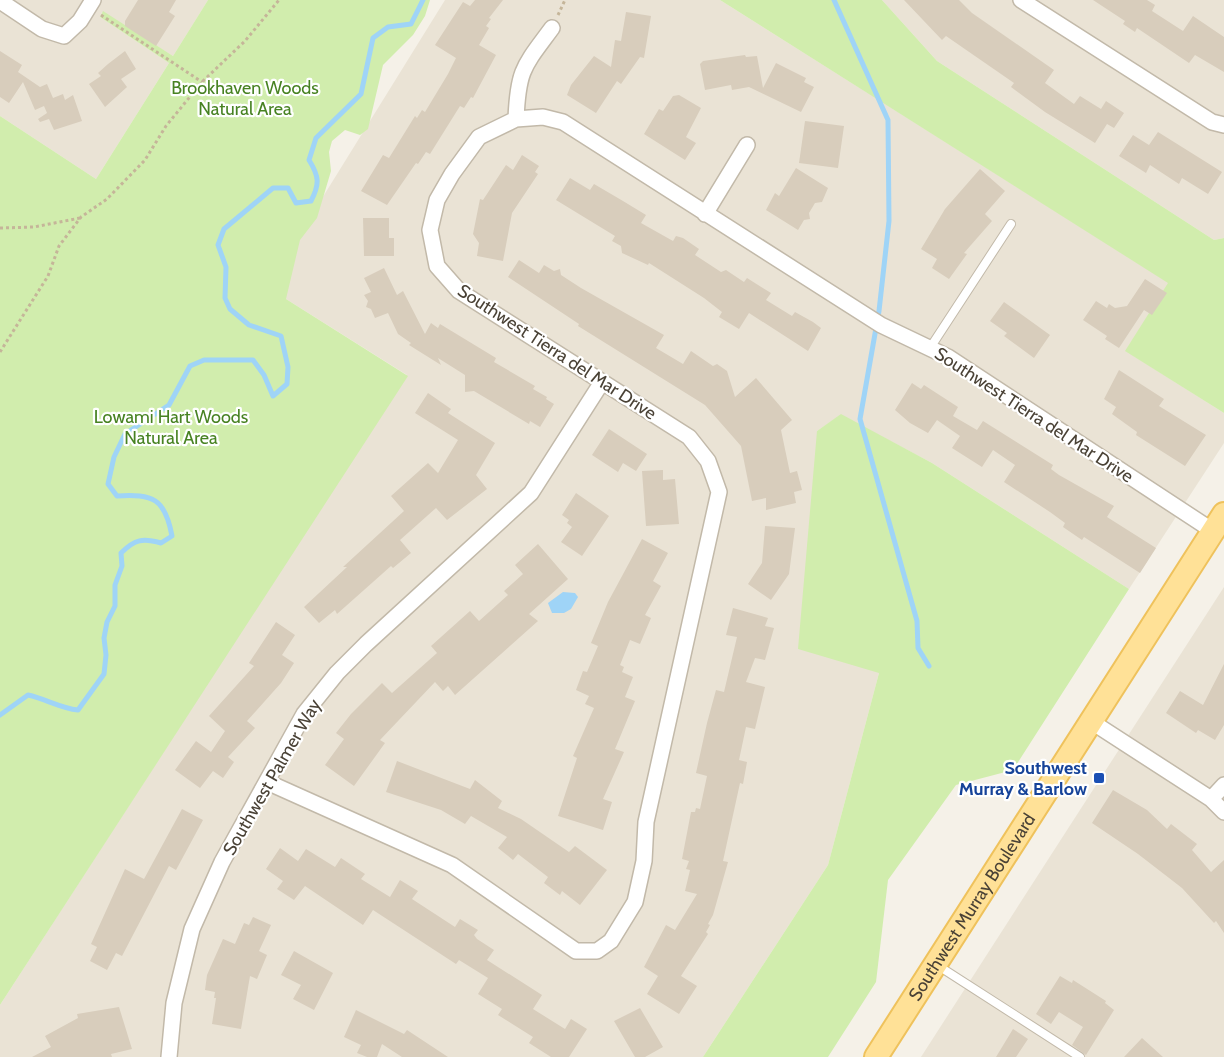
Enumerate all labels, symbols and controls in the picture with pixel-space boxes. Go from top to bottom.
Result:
park label: Brookhaven Woods Natural Area [171,77,319,120]
street label: Southwest Tierra del Mar Drive [454,279,660,425]
street label: Southwest Tierra del Mar Drive [931,342,1137,488]
park label: Lowami Hart Woods Natural Area [94,406,248,449]
street label: Southwest Palmer Way [218,695,326,859]
place label: Southwest Murray & Barlow [959,757,1087,800]
marker: Southwest Murray & Barlow [1092,771,1106,785]
street label: Southwest Murray Boulevard [904,809,1040,1005]

